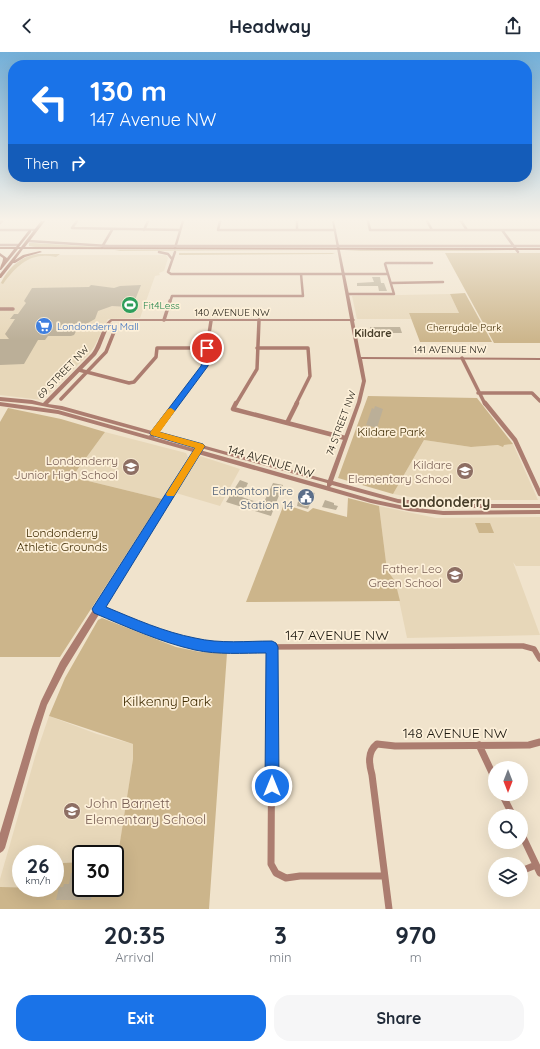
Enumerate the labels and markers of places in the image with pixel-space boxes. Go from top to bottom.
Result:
sports icon: Fit4Less [120,295,140,315]
place label: Fit4Less [143,299,180,312]
supermarket icon: Londonderry Mall [34,316,54,336]
place label: Londonderry Mall [57,320,139,333]
pin [190,331,224,365]
place label: Londonderry Junior High School [14,453,118,482]
school or university icon: Londonderry Junior High School [121,457,141,477]
place label: Kildare Elementary School [348,457,452,486]
school or university icon: Kildare Elementary School [455,461,475,481]
place label: Edmonton Fire Station 14 [212,483,293,512]
public building icon: Edmonton Fire Station 14 [296,487,316,507]
place label: Father Leo Green School [368,561,442,590]
school or university icon: Father Leo Green School [445,565,465,585]
place label: John Barnett Elementary School [85,794,206,828]
school or university icon: John Barnett Elementary School [62,801,82,821]

